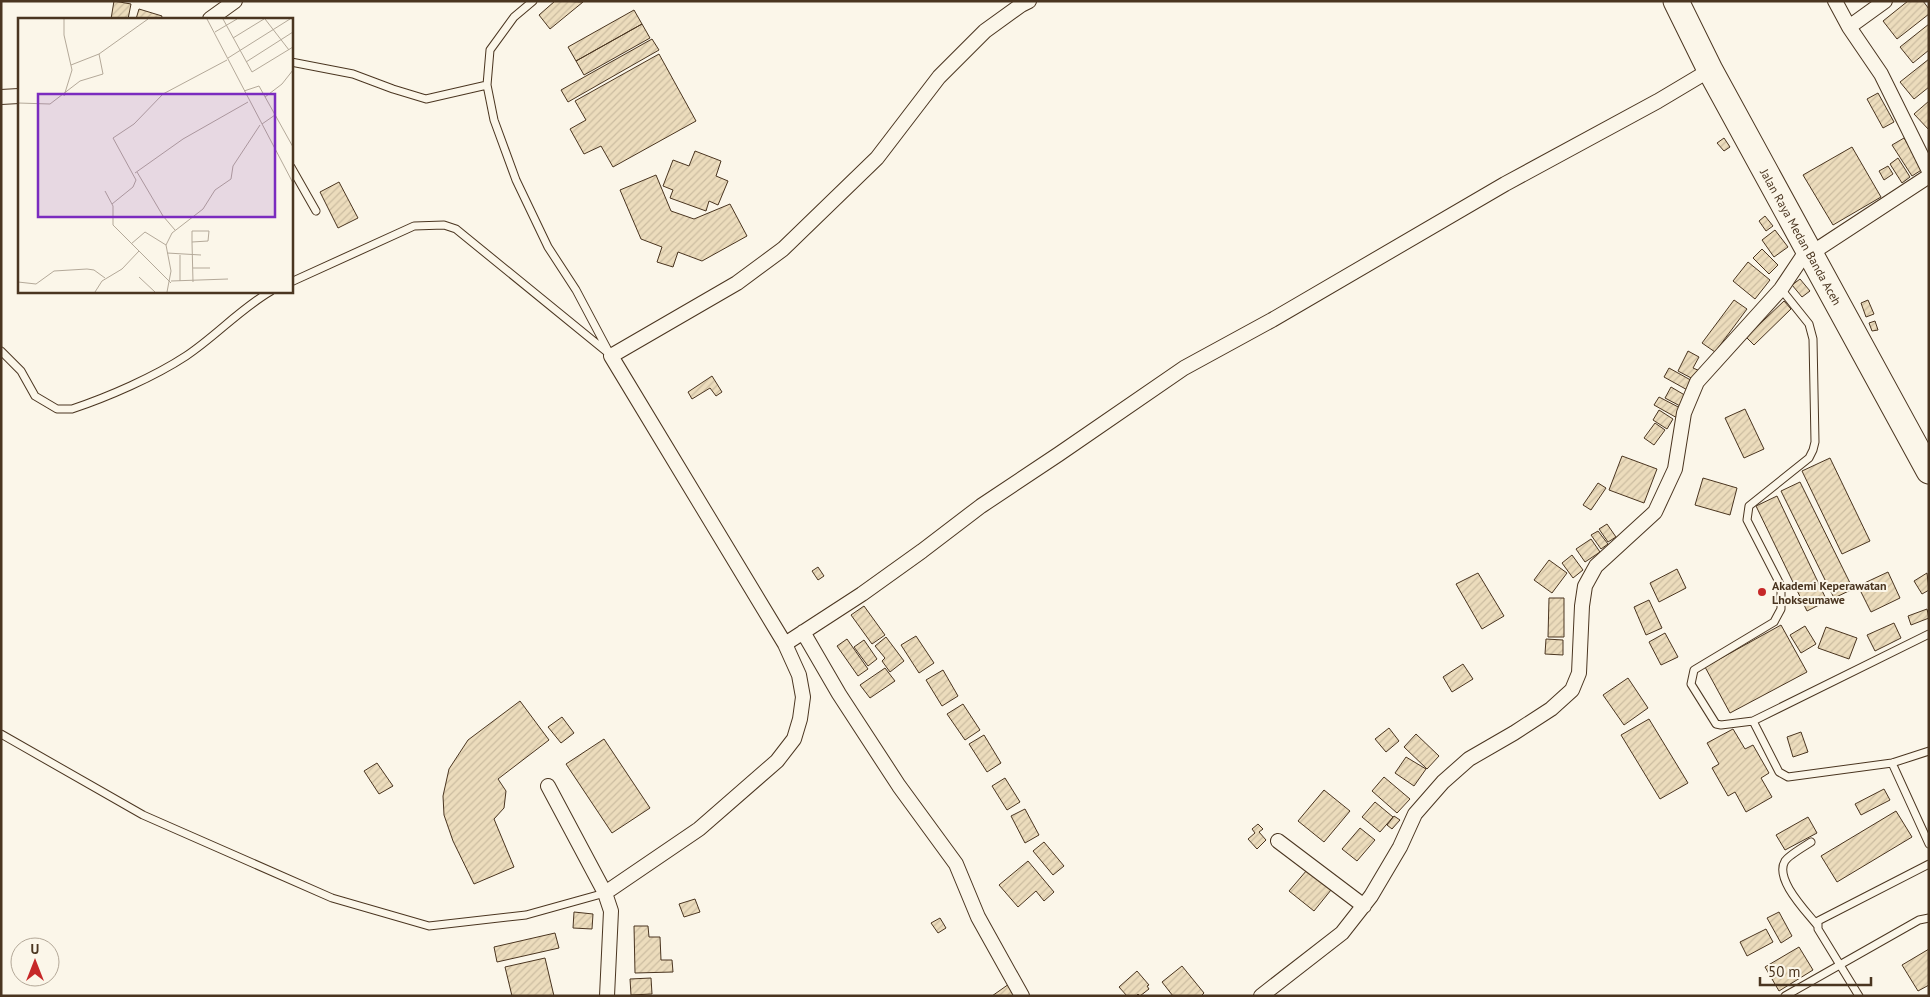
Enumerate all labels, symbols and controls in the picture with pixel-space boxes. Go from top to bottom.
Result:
inset map [18,18,292,292]
street label: Jalan Raya Medan Banda Aceh [1757,165,1845,308]
place label: Akademi Keperawatan Lhokseumawe [1772,578,1887,607]
marker: Akademi Keperawatan Lhokseumawe [1756,586,1768,598]
north arrow [10,937,60,987]
text: U [31,940,39,958]
scale bar [1760,954,1871,986]
text: 50 m [1768,962,1801,981]

